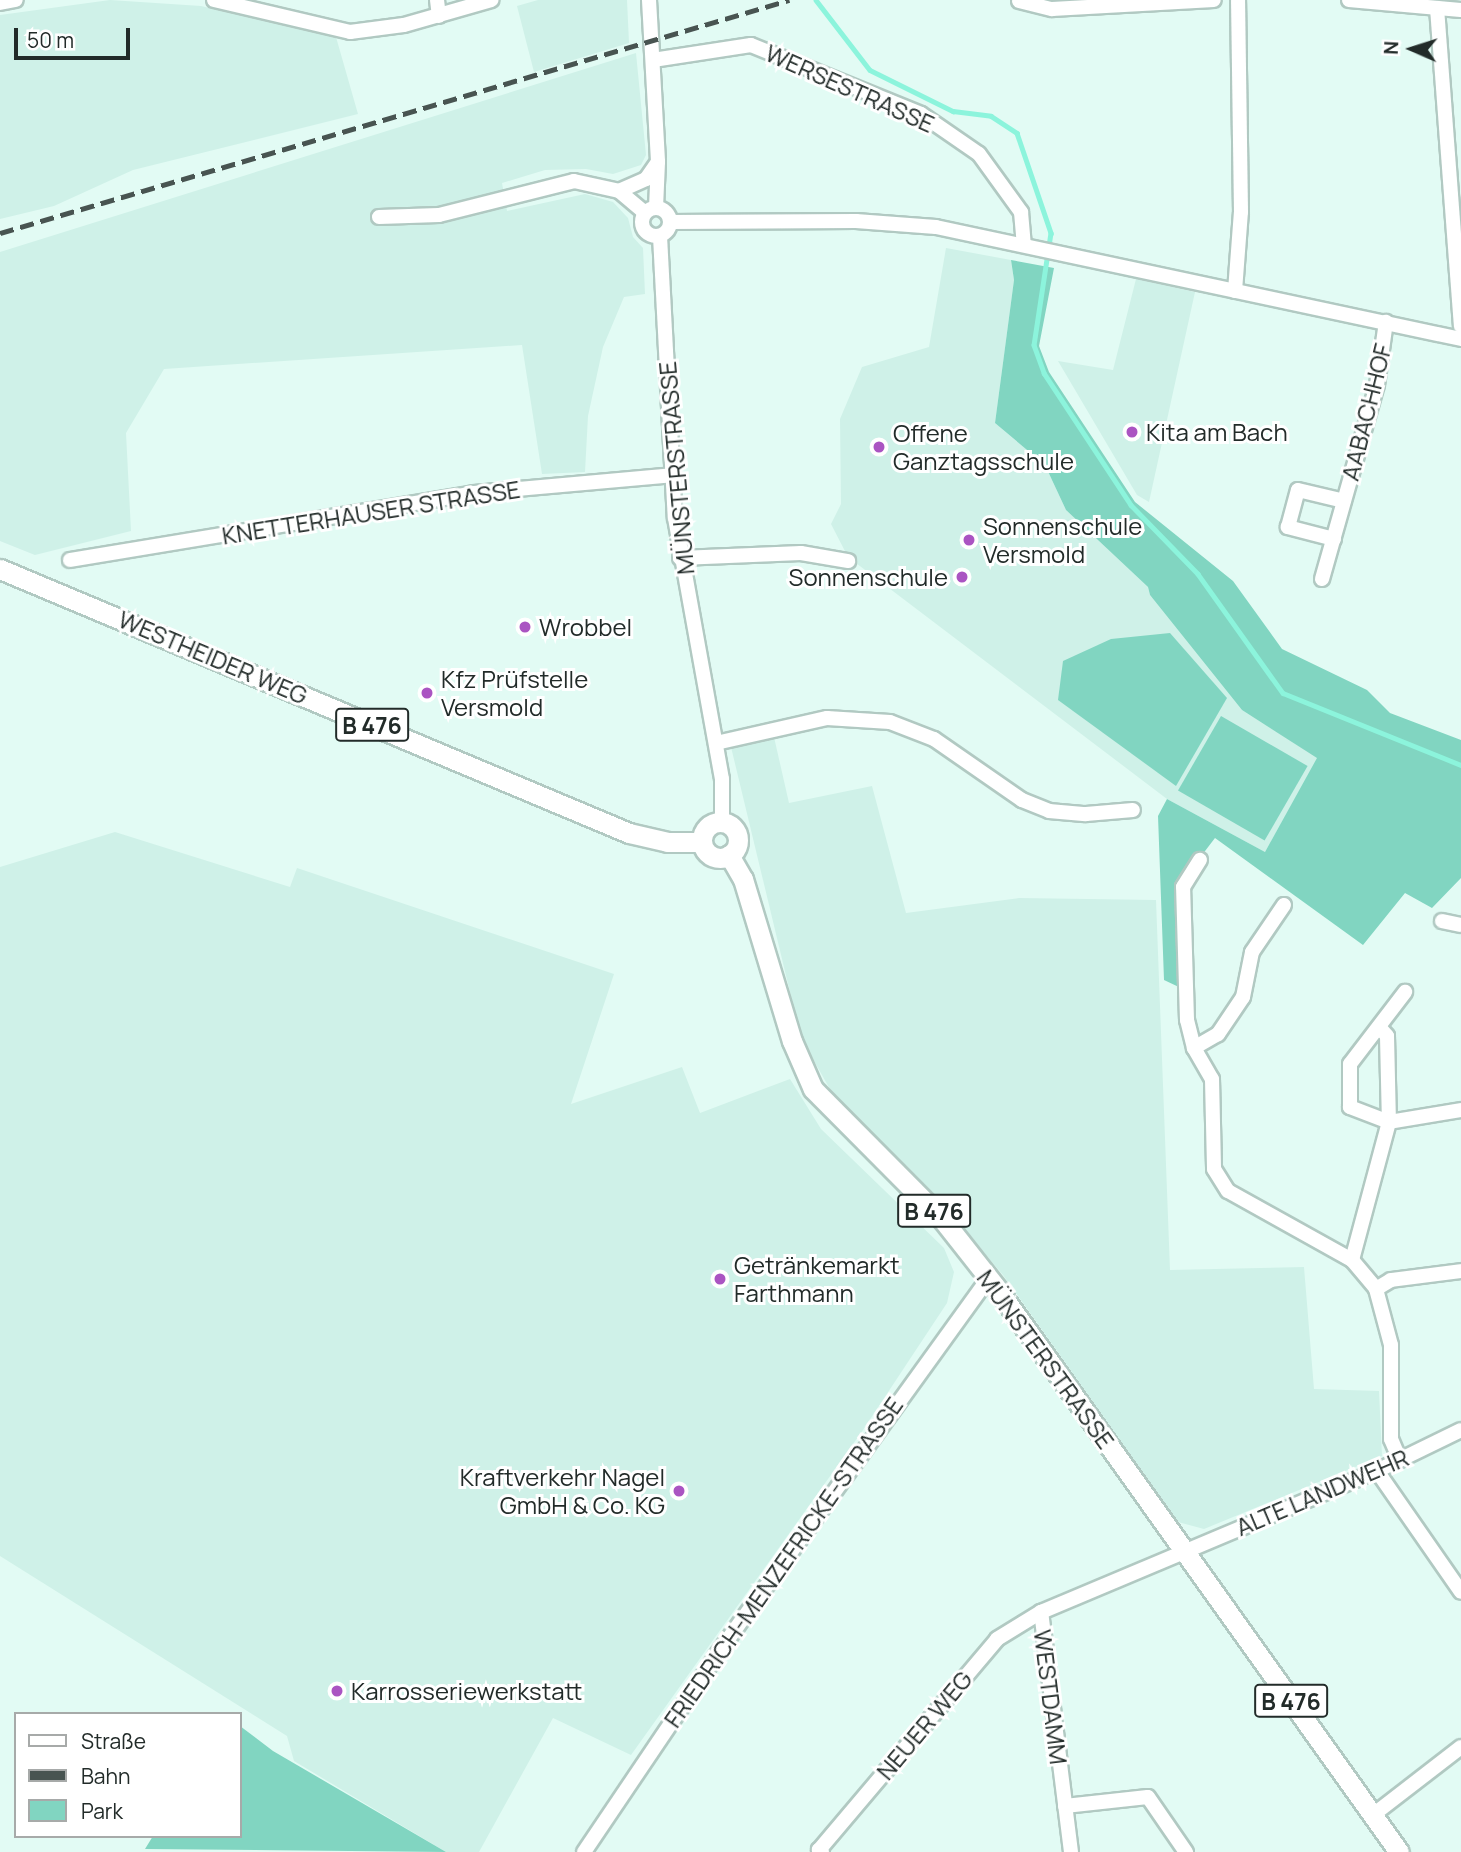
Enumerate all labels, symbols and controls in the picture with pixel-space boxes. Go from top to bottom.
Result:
scale bar [18,14,133,58]
north arrow [1377,14,1447,84]
text: 50 m [27,26,74,54]
street label: WERSESTRASSE [761,38,939,138]
text: N [1378,40,1404,55]
street label: AABACHHOF [1335,340,1397,484]
street label: MÜNSTERSTRASSE [652,360,700,576]
place label: Kita am Bach [1146,418,1288,446]
place label: Offene Ganztagsschule [893,419,1074,475]
marker: Kita am Bach [1124,424,1140,440]
marker: Offene Ganztagsschule [871,439,887,455]
street label: KNETTERHAUSER STRASSE [220,474,522,550]
place label: Sonnenschule Versmold [983,512,1142,568]
marker: Sonnenschule Versmold [961,532,977,548]
place label: Sonnenschule [789,563,948,591]
marker: Sonnenschule [954,569,970,585]
street label: WESTHEIDER WEG [114,604,312,710]
place label: Wrobbel [539,613,632,641]
marker: Wrobbel [517,619,533,635]
place label: Kfz Prüfstelle Versmold [441,665,588,721]
marker: Kfz Prüfstelle Versmold [419,685,435,701]
road number: B 476 [334,706,410,744]
road number: B 476 [895,1192,972,1230]
place label: Getränkemarkt Farthmann [734,1251,900,1307]
street label: MÜNSTERSTRASSE [971,1264,1121,1454]
marker: Getränkemarkt Farthmann [712,1271,728,1287]
street label: FRIEDRICH-MENZEFRICKE-STRASSE [658,1391,908,1733]
street label: ALTE LANDWEHR [1231,1443,1413,1541]
place label: Kraftverkehr Nagel GmbH & Co. KG [460,1463,665,1519]
marker: Kraftverkehr Nagel GmbH & Co. KG [671,1483,687,1499]
street label: WESTDAMM [1028,1628,1074,1766]
street label: NEUER WEG [870,1665,978,1785]
place label: Karrosseriewerkstatt [351,1677,582,1705]
road number: B 476 [1252,1682,1330,1720]
marker: Karrosseriewerkstatt [329,1683,345,1699]
legend [14,1712,242,1838]
text: Straße [81,1727,146,1755]
text: Bahn [81,1762,131,1790]
text: Park [81,1797,123,1825]

